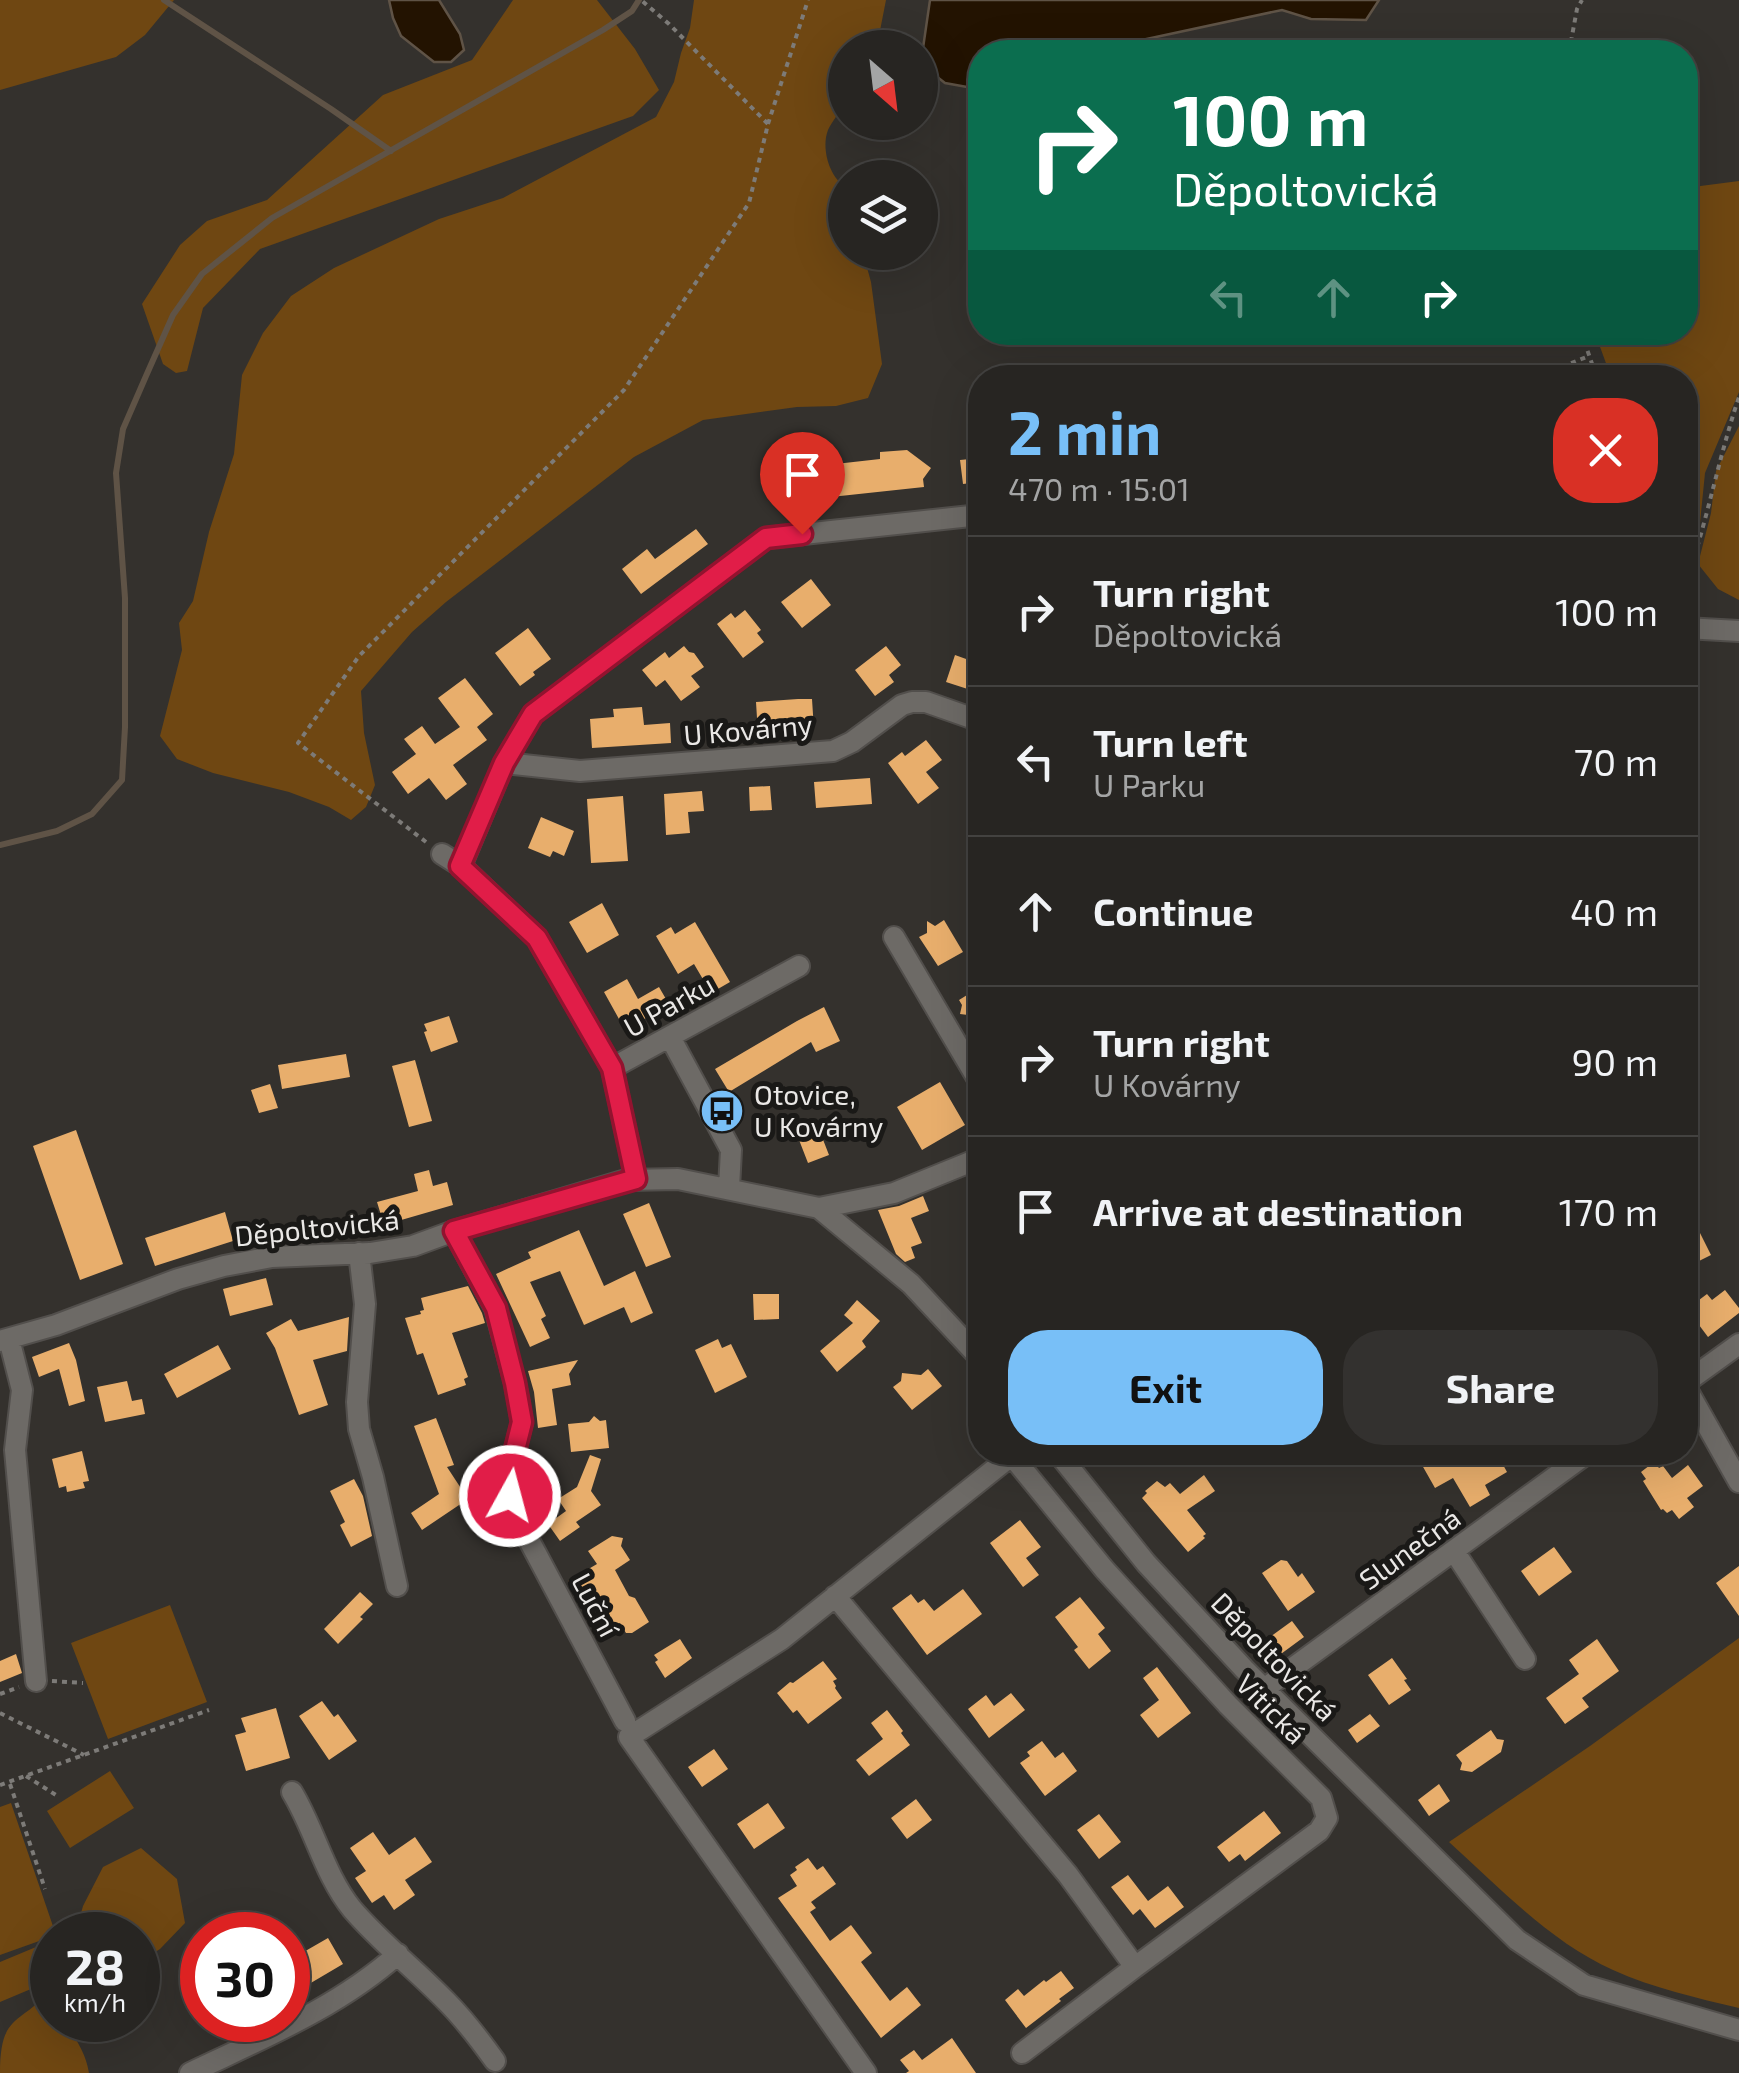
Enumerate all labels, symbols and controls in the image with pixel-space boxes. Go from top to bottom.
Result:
north arrow [828,30,938,140]
map controls [828,30,938,270]
text: 100 m [1173,76,1368,160]
icon: right [1008,80,1138,210]
button: layers [828,160,938,270]
text: Děpoltovická [1173,161,1439,215]
icon: left [1201,270,1256,325]
icon: ahead [1306,270,1361,325]
icon: right [1411,270,1466,325]
text: 2 min [1008,395,1161,467]
button: close [1553,398,1658,503]
pin [760,432,845,535]
icon: arrive [775,447,830,502]
text: 470 m · 15:01 [1008,469,1190,507]
text: Turn right [1093,569,1270,615]
icon: right [1008,584,1063,639]
text: 100 m [1555,588,1658,634]
text: Děpoltovická [1093,615,1282,653]
street label: U Kovárny [682,706,814,752]
text: Turn left [1093,719,1248,765]
icon: left [1008,734,1063,789]
text: 70 m [1574,738,1658,784]
text: U Parku [1093,765,1205,803]
icon: ahead [1008,884,1063,939]
text: Continue [1093,888,1253,934]
text: 40 m [1570,888,1658,934]
street label: U Parku [617,966,720,1044]
text: Turn right [1093,1019,1270,1065]
icon: right [1008,1034,1063,1089]
text: 90 m [1572,1038,1658,1084]
text: U Kovárny [1093,1065,1241,1103]
place label: Otovice, U Kovárny [754,1077,883,1143]
bus stop icon: Otovice, U Kovárny [699,1088,745,1134]
icon: arrive [1008,1184,1063,1239]
text: Arrive at destination [1093,1188,1463,1234]
text: 170 m [1559,1188,1658,1234]
street label: Děpoltovická [233,1201,401,1253]
button: Exit [1008,1330,1323,1445]
button: Share [1343,1330,1658,1445]
position arrow [458,1444,562,1548]
street label: Slunečná [1352,1500,1467,1596]
street label: Luční [565,1567,627,1643]
street label: Děpoltovická [1205,1585,1344,1728]
street label: Vitická [1230,1666,1314,1750]
speed limit sign: 30 [180,1912,310,2042]
text: 28 [65,1935,125,1995]
text: km/h [64,1987,126,2017]

